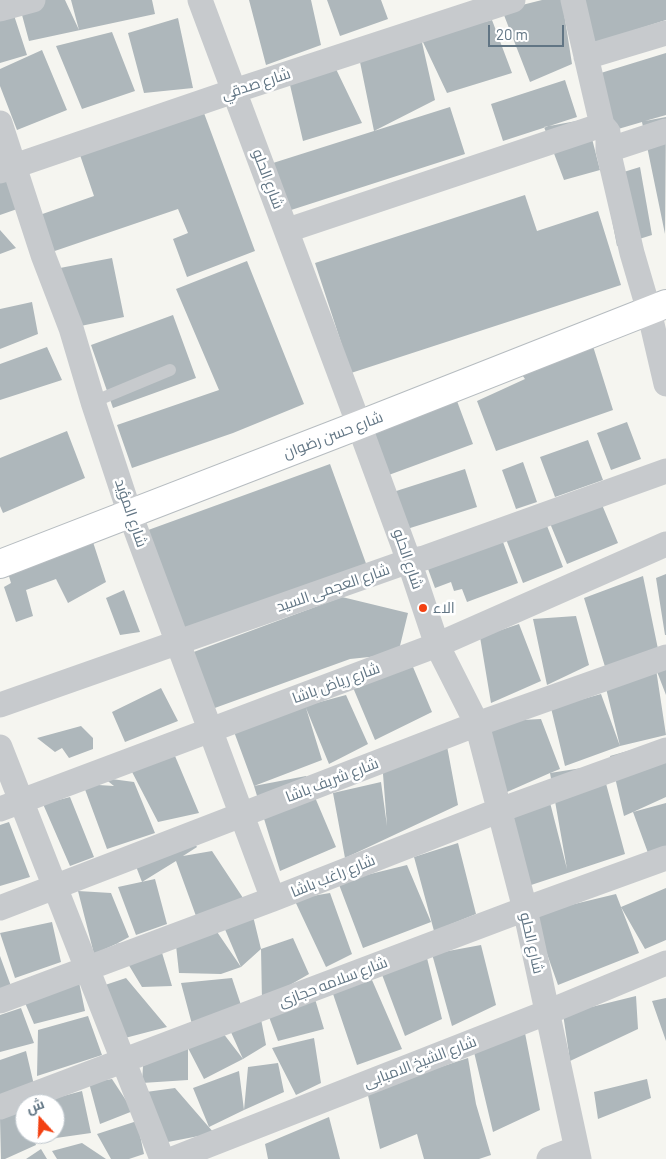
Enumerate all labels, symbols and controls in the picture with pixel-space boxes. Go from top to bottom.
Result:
scale bar [491,15,567,47]
text: 20 m [496,25,528,43]
street label: شارع صدقي [219,64,293,104]
street label: شارع الحلو [248,147,288,211]
street label: شارع حسن رضوان [281,408,385,462]
street label: شارع المؤيد [111,476,151,550]
street label: شارع الحلو [389,527,427,591]
street label: شارع العجمى السيد [274,560,392,616]
place label: الاء [433,599,455,617]
marker: الاء [417,602,429,614]
street label: شارع رياض باشا [290,659,382,707]
street label: شارع شريف باشا [283,754,381,806]
street label: شارع راغب باشا [288,851,378,901]
street label: شارع الحلو [516,911,548,975]
street label: شارع سلامه حجازى [276,953,390,1011]
street label: شارع الشيخ الامبابى [361,1032,479,1092]
north arrow [15,1094,65,1144]
text: ش [24,1094,46,1116]

